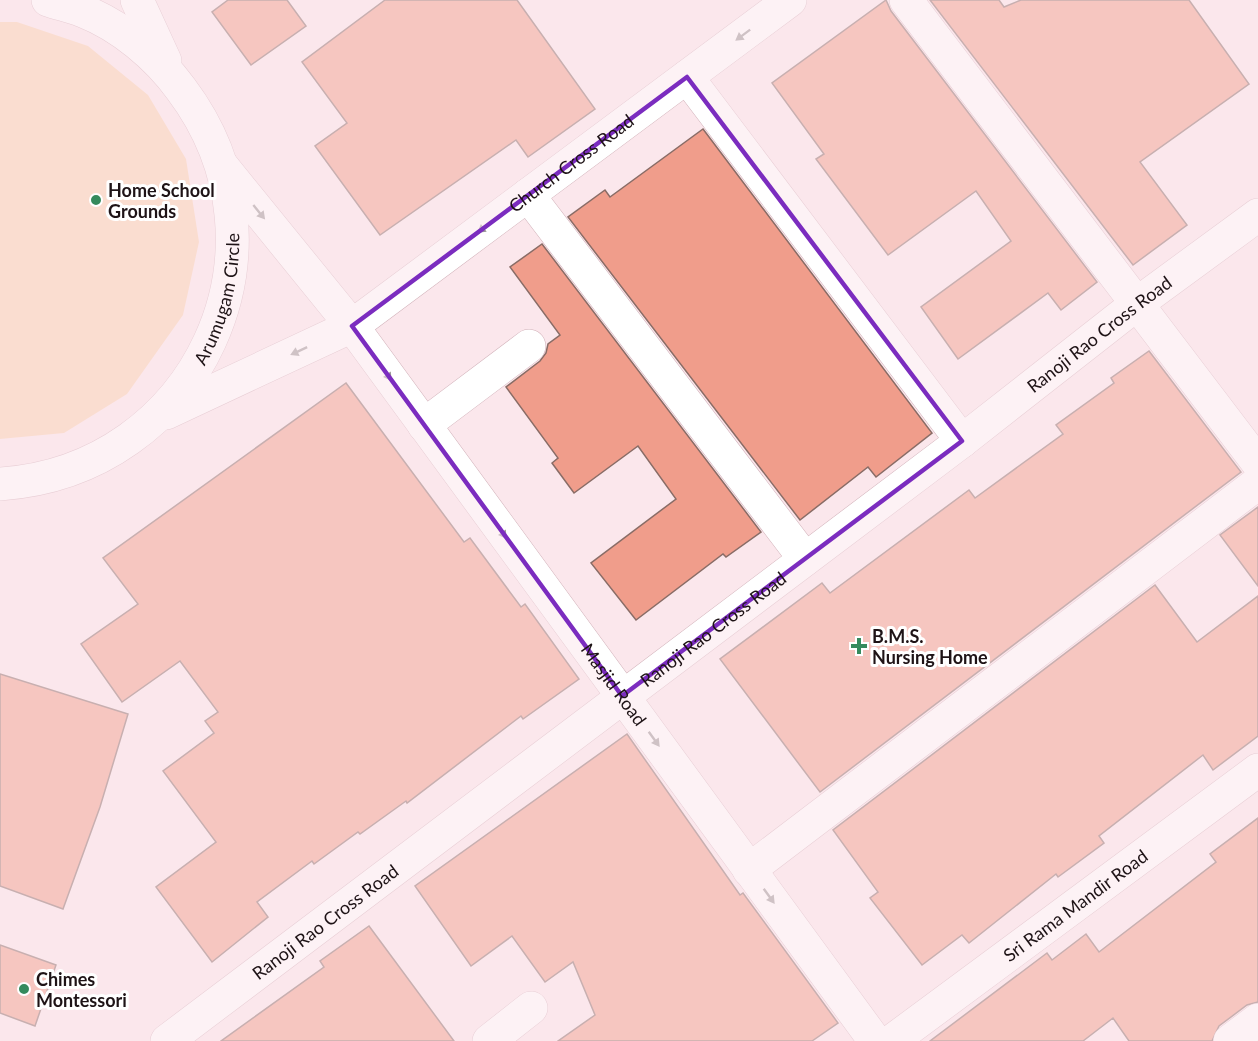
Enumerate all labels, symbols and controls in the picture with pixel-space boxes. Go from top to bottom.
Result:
one-way arrow [735,29,751,41]
street label: Church Cross Road [504,109,638,217]
place label: Home School Grounds [108,179,215,222]
marker: Home School Grounds [89,193,103,207]
one-way arrow [252,204,265,219]
one-way arrow [478,221,494,233]
street label: Arumugam Circle [189,233,243,369]
street label: Ranoji Rao Cross Road [1022,271,1176,397]
one-way arrow [291,346,308,355]
one-way arrow [380,366,392,381]
one-way arrow [495,523,507,538]
street label: Ranoji Rao Cross Road [636,567,790,691]
place label: B.M.S. Nursing Home [872,625,988,668]
marker: B.M.S. Nursing Home [850,637,868,655]
street label: Masjid Road [577,639,651,730]
one-way arrow [648,730,660,746]
street label: Sri Rama Mandir Road [999,845,1152,966]
street label: Ranoji Rao Cross Road [248,860,402,984]
one-way arrow [763,888,775,904]
place label: Chimes Montessori [36,968,127,1011]
marker: Chimes Montessori [17,982,31,996]

